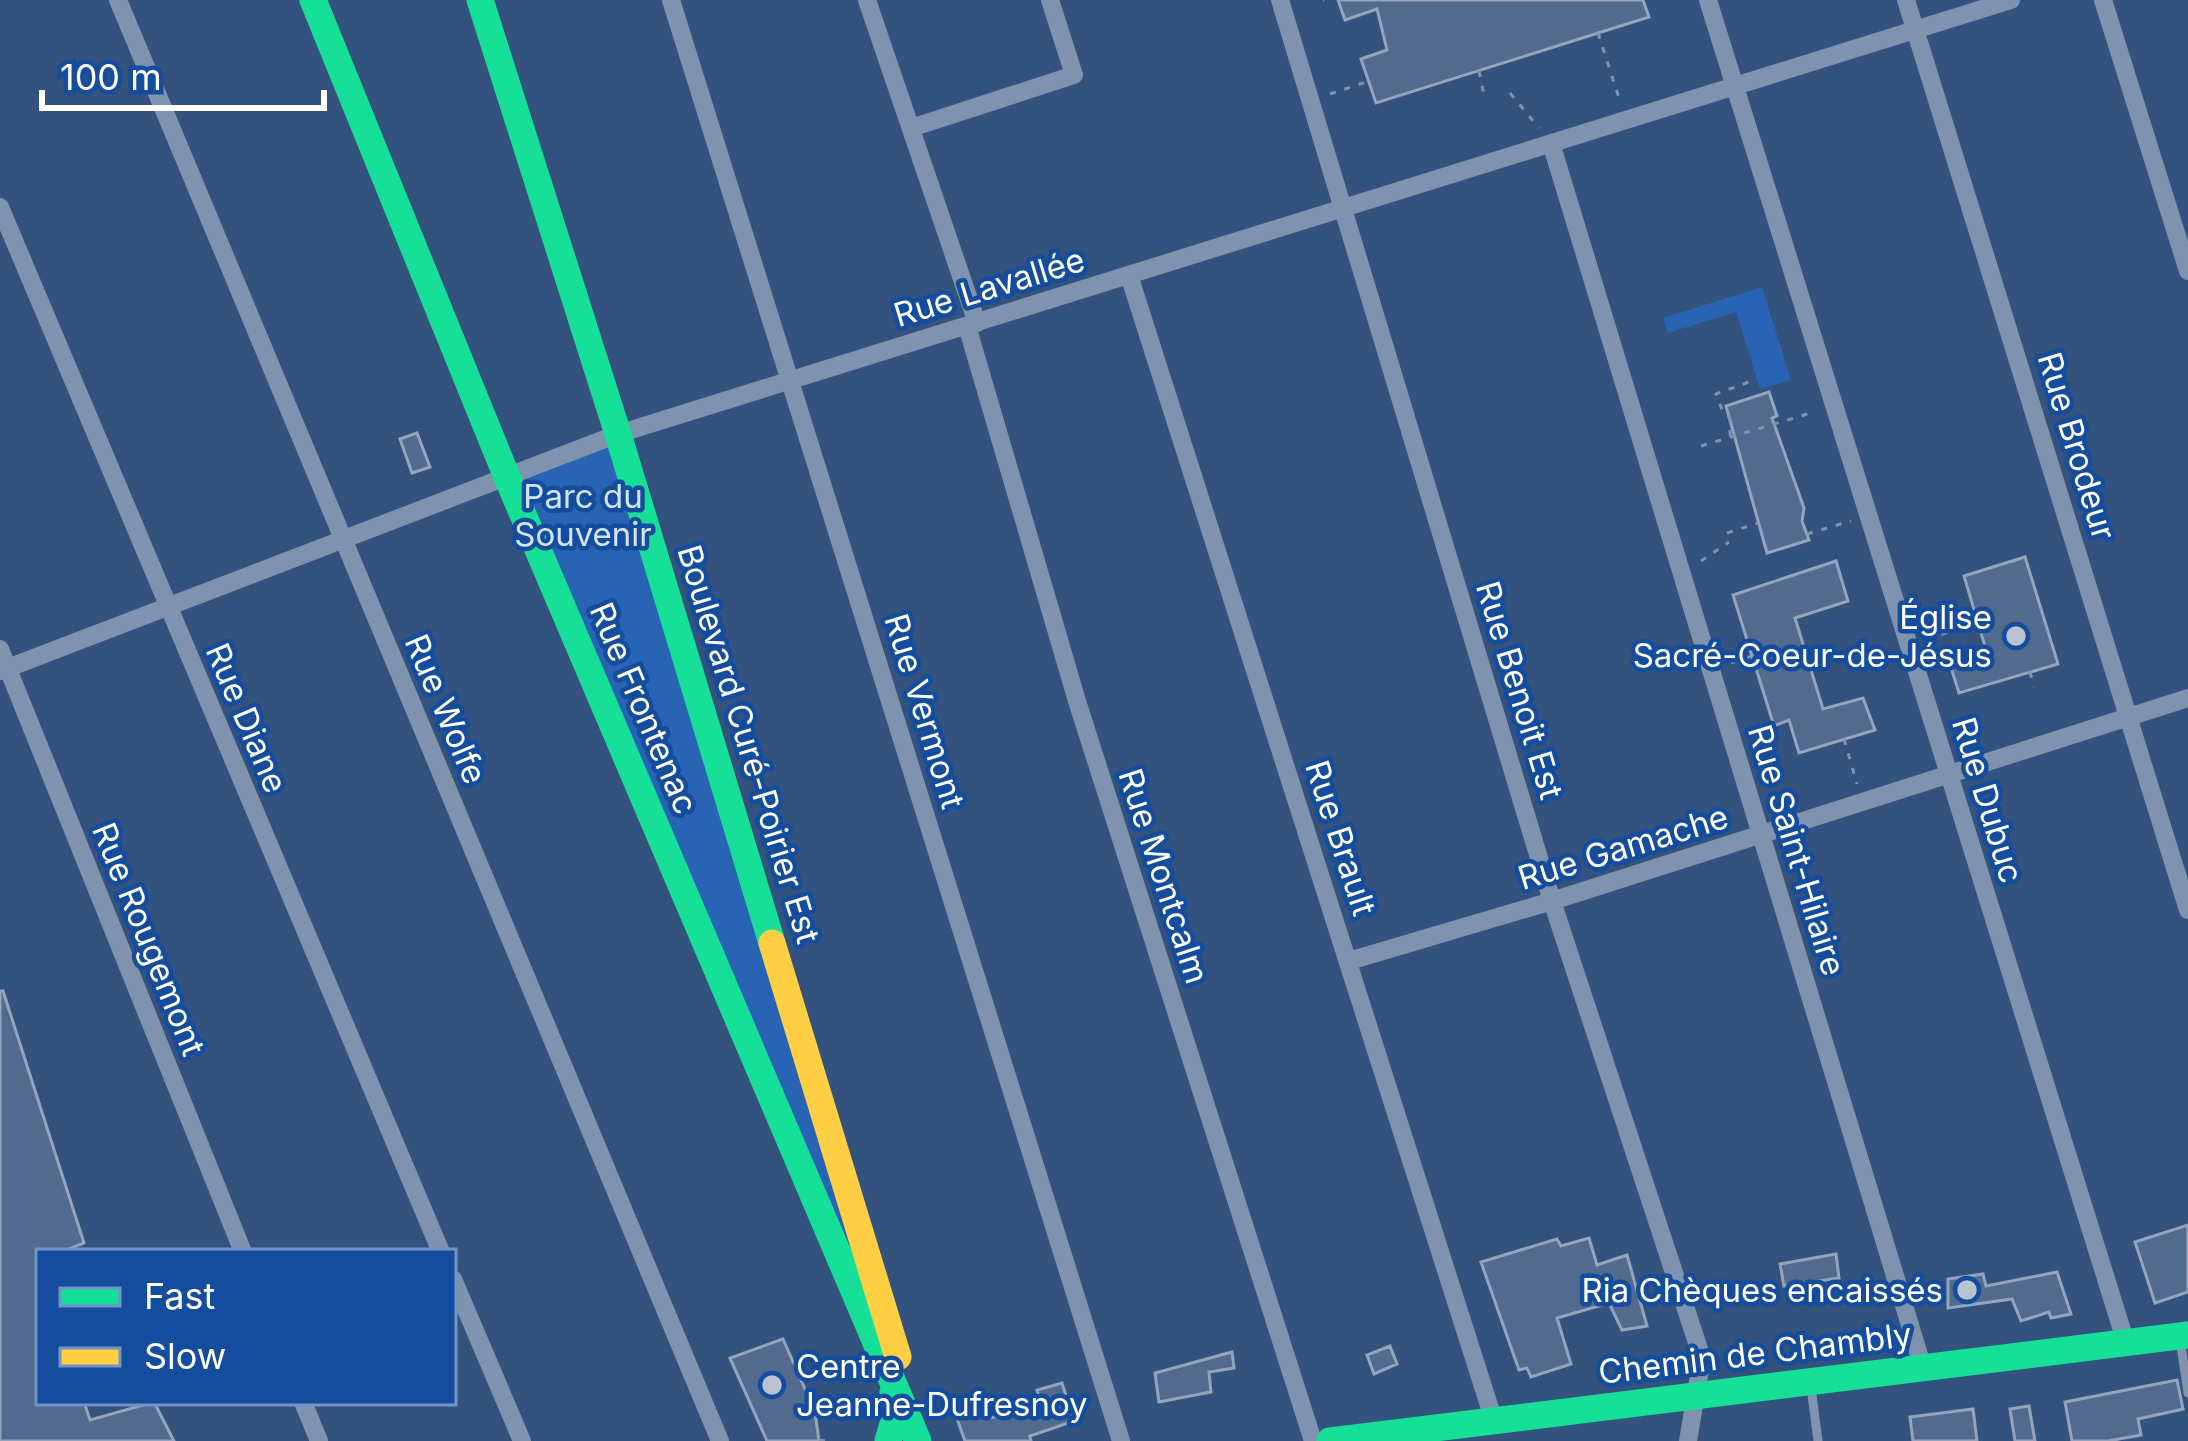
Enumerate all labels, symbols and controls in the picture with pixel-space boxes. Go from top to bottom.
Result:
scale bar [42,36,324,110]
text: 100 m [60,55,162,99]
street label: Rue Lavallée [889,239,1089,335]
street label: Rue Brodeur [2030,347,2124,545]
park label: Parc du Souvenir [514,476,652,554]
street label: Boulevard Curé-Poirier Est [669,540,829,948]
street label: Rue Benoit Est [1468,576,1572,804]
street label: Rue Frontenac [582,596,706,820]
place label: Église Sacré-Coeur-de-Jésus [1633,597,1992,675]
street label: Rue Vermont [876,609,974,813]
marker: Église Sacré-Coeur-de-Jésus [2003,623,2029,649]
street label: Rue Wolfe [397,628,495,790]
street label: Rue Diane [198,637,296,799]
street label: Rue Dubuc [1944,712,2032,888]
street label: Rue Saint-Hilaire [1740,720,1854,980]
street label: Rue Brault [1297,755,1385,921]
street label: Rue Montcalm [1110,764,1218,988]
street label: Rue Gamache [1513,796,1733,898]
street label: Rue Rougemont [84,817,214,1062]
legend [36,1249,456,1405]
place label: Ria Chèques encaissés [1582,1270,1943,1310]
text: Fast [144,1274,216,1318]
marker: Ria Chèques encaissés [1954,1277,1980,1303]
street label: Chemin de Chambly [1596,1314,1914,1392]
text: Slow [144,1334,226,1378]
place label: Centre Jeanne-Dufresnoy [796,1346,1088,1424]
marker: Centre Jeanne-Dufresnoy [759,1372,785,1398]

